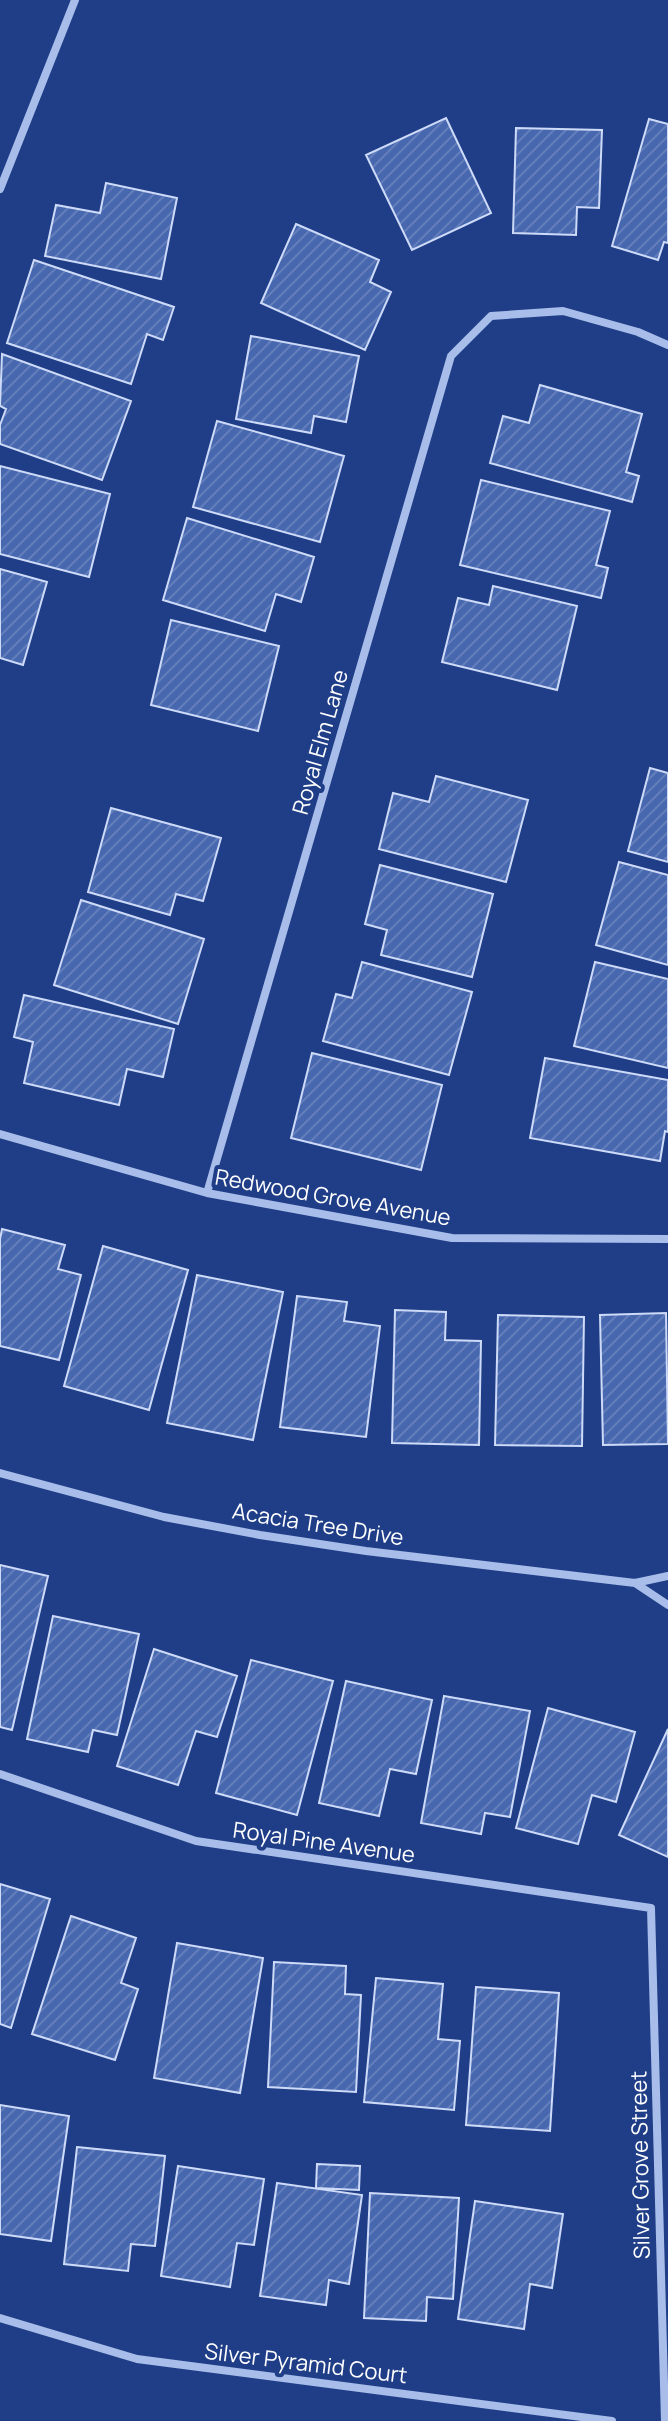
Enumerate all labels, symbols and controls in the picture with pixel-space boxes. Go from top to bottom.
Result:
street label: Royal Elm Lane [285,666,355,818]
street label: Redwood Grove Avenue [213,1161,453,1233]
street label: Acacia Tree Drive [230,1496,406,1552]
street label: Royal Pine Avenue [231,1814,417,1870]
street label: Silver Grove Street [623,2070,657,2259]
street label: Silver Pyramid Court [203,2336,409,2390]

